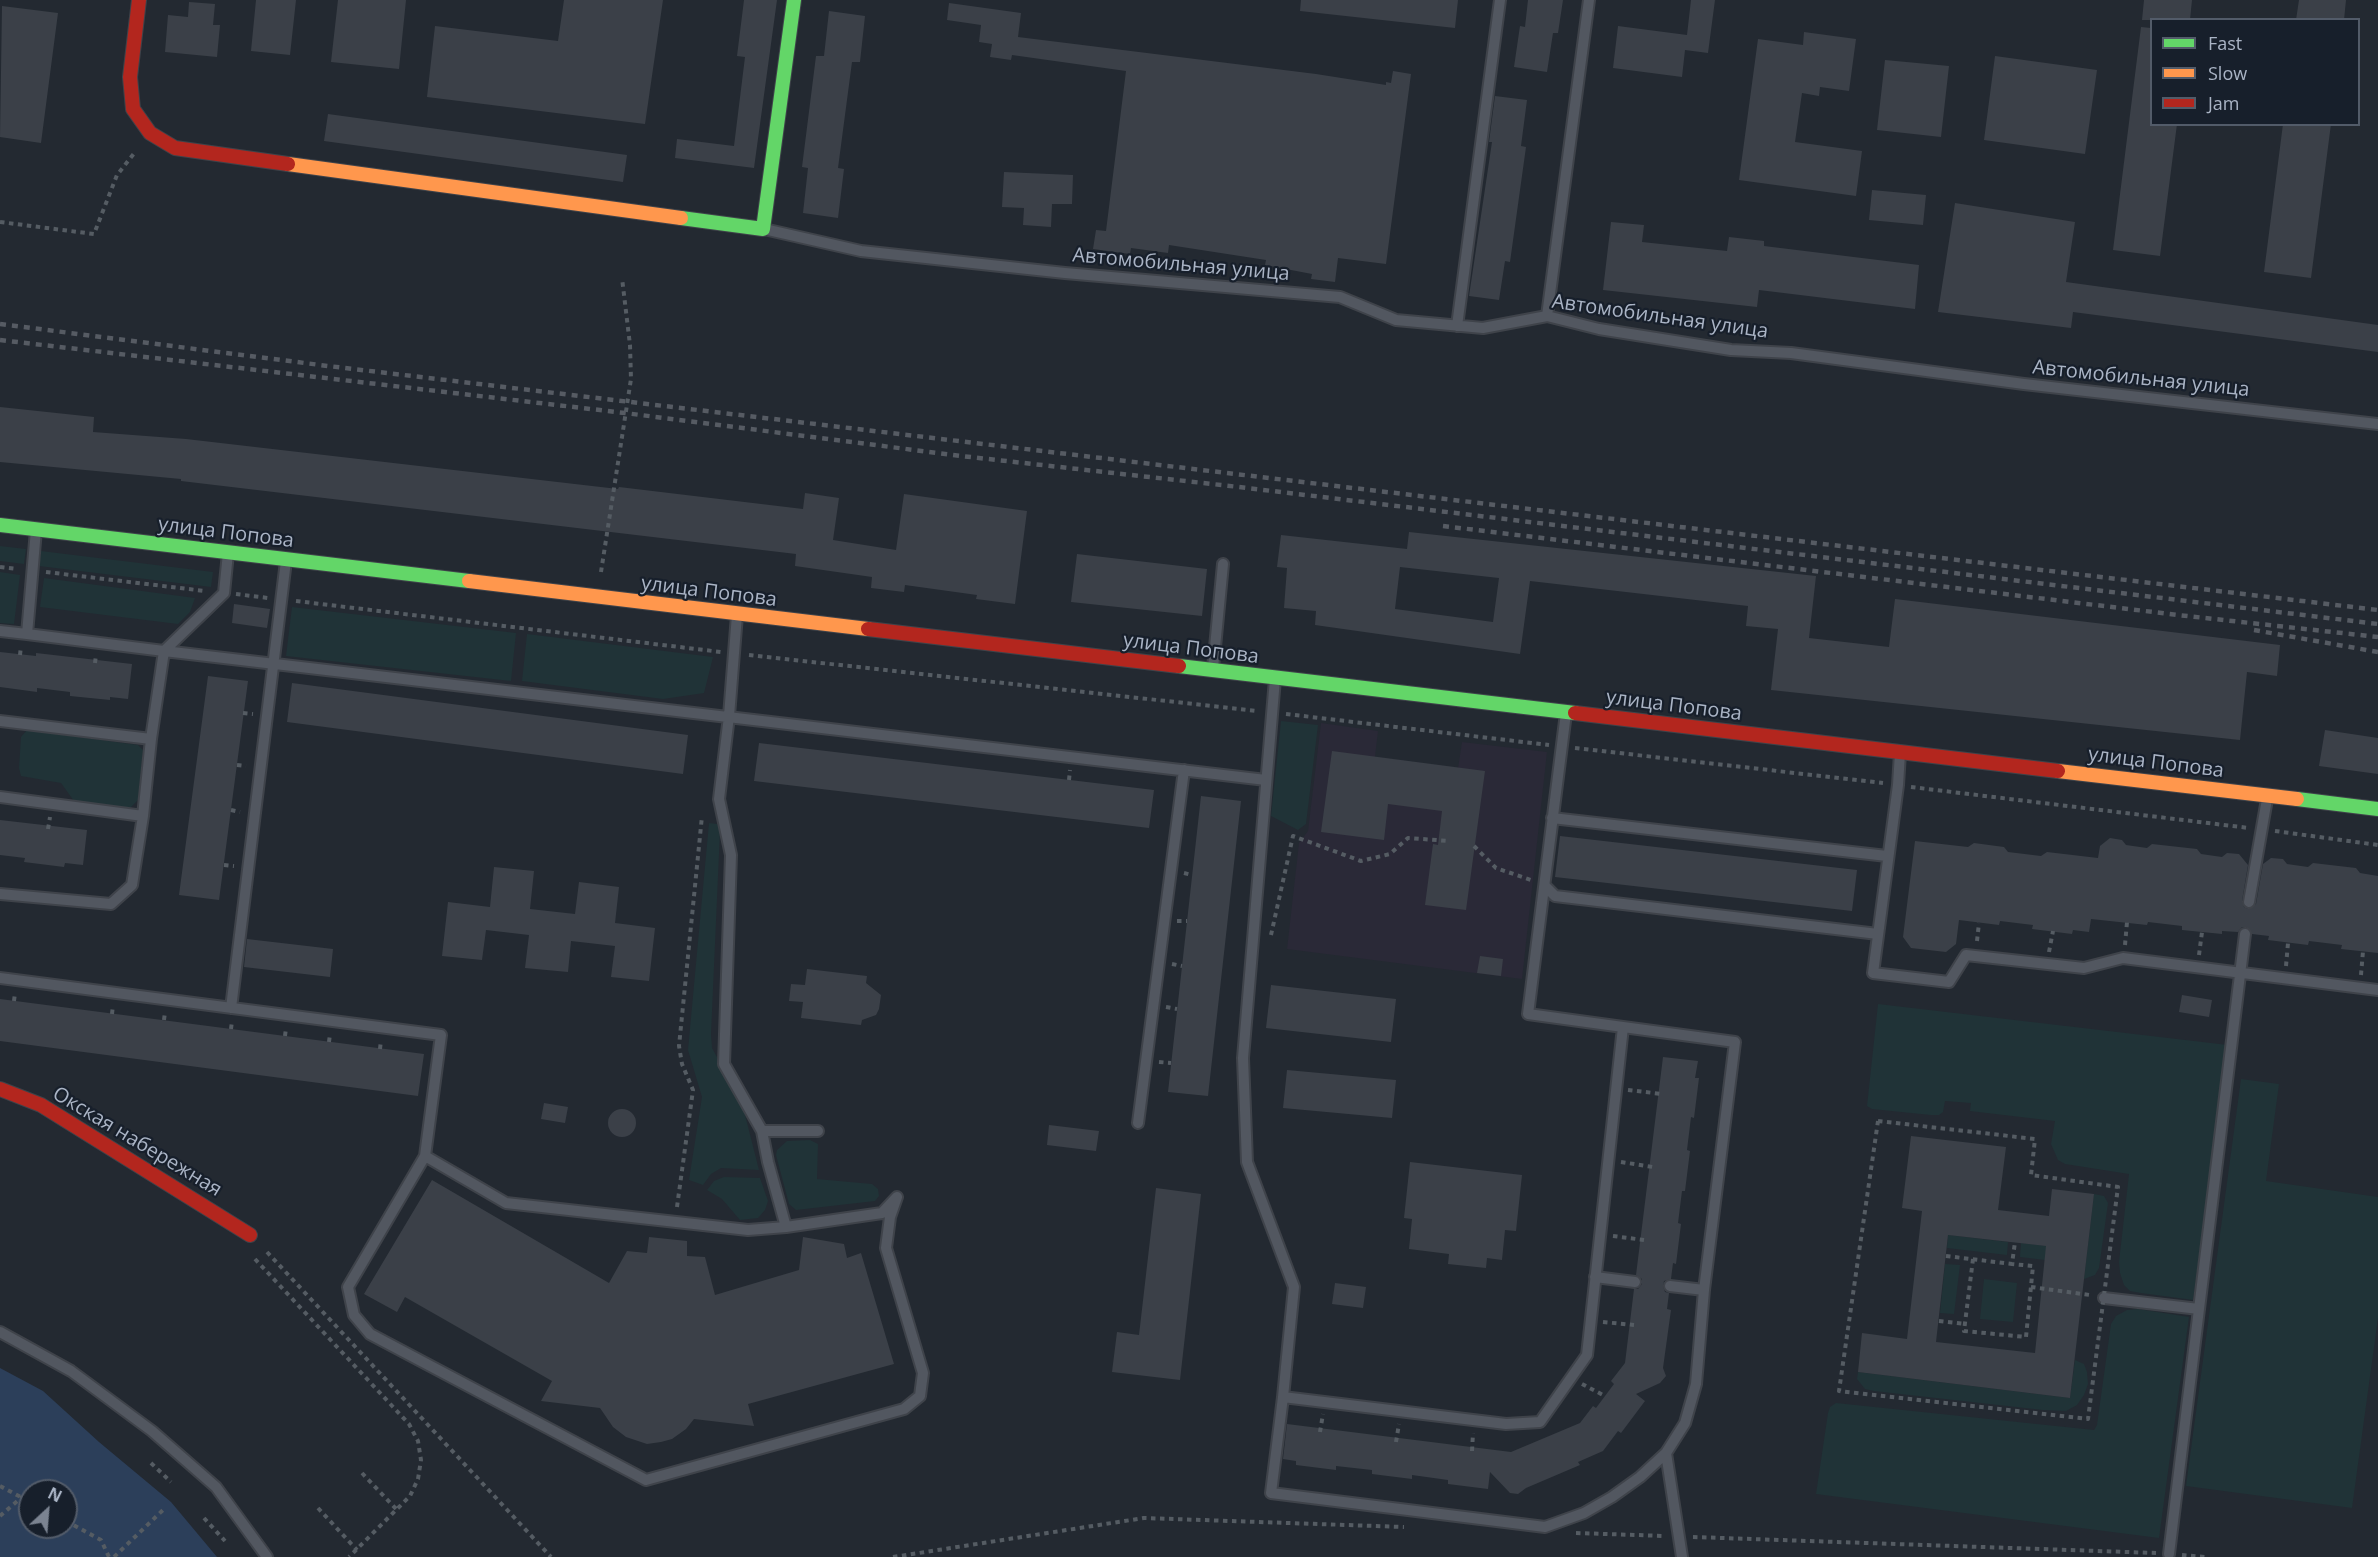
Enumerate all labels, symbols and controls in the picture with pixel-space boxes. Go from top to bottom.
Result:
legend [2150,18,2360,126]
text: Fast [2208,31,2242,55]
text: Slow [2208,61,2247,85]
text: Jam [2208,91,2240,115]
street label: Автомобильная улица [1071,244,1291,286]
street label: Автомобильная улица [1550,290,1770,344]
street label: Автомобильная улица [2031,356,2251,402]
street label: улица Попова [157,513,295,553]
street label: улица Попова [640,572,778,612]
street label: улица Попова [1122,629,1260,669]
street label: улица Попова [1605,686,1743,726]
street label: улица Попова [2087,743,2225,783]
street label: Окская набережная [48,1082,226,1202]
north arrow [18,1479,78,1539]
text: N [44,1482,66,1507]

